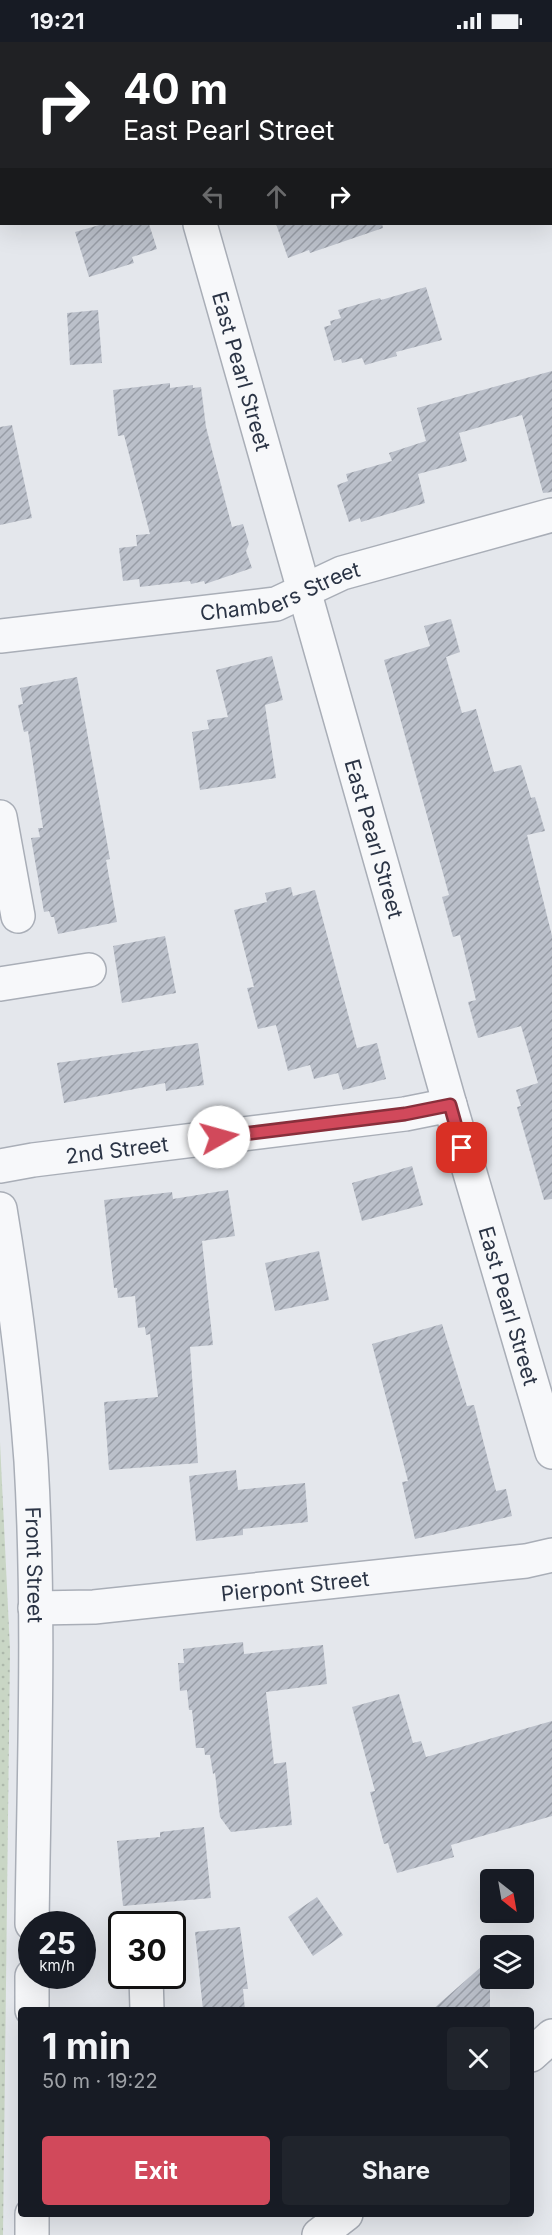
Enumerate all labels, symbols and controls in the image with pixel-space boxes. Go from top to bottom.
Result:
text: 19:21 [30,8,84,34]
text: 40 m [123,63,228,114]
icon: right [24,66,102,144]
text: East Pearl Street [123,114,334,147]
icon: left [197,180,230,213]
icon: ahead [260,180,293,213]
icon: right [323,180,356,213]
street label: East Pearl Street [207,289,276,454]
street label: Chambers Street [199,556,363,625]
street label: East Pearl Street [340,756,409,921]
position arrow [187,1105,251,1169]
pin [436,1122,487,1173]
street label: 2nd Street [64,1131,170,1168]
icon: arrive [445,1131,478,1164]
street label: East Pearl Street [474,1223,544,1388]
street label: Front Street [21,1506,48,1623]
street label: Pierpont Street [219,1565,370,1606]
north arrow [480,1869,534,1923]
map controls [480,1869,534,1989]
speed limit sign: 30 [108,1911,186,1989]
text: 25 [38,1925,76,1961]
button: layers [480,1935,534,1989]
text: km/h [39,1956,75,1975]
text: 1 min [42,2024,131,2068]
button: close [447,2027,510,2090]
text: 50 m · 19:22 [42,2069,158,2093]
button: Exit [42,2136,270,2205]
button: Share [282,2136,510,2205]

